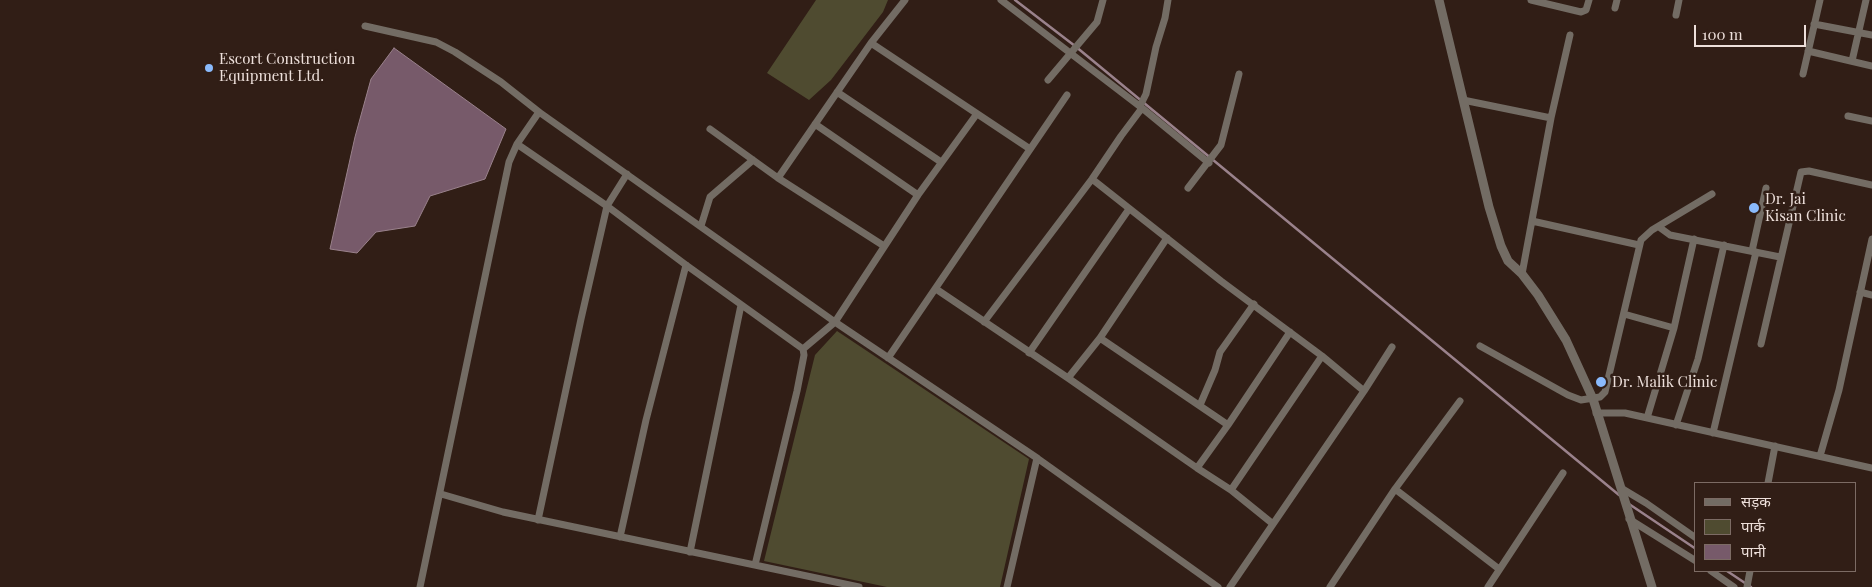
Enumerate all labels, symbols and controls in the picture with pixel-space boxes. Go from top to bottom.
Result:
scale bar [1697,15,1810,47]
text: 100 m [1702,24,1743,44]
place label: Escort Construction Equipment Ltd. [219,50,355,85]
marker: Escort Construction Equipment Ltd. [203,62,215,74]
place label: Dr. Jai Kisan Clinic [1765,190,1846,225]
marker: Dr. Jai Kisan Clinic [1747,201,1761,215]
place label: Dr. Malik Clinic [1612,373,1717,391]
marker: Dr. Malik Clinic [1594,375,1608,389]
legend [1694,482,1857,572]
text: सड़क [1741,491,1771,511]
text: पार्क [1741,516,1765,536]
text: पानी [1741,541,1766,561]

